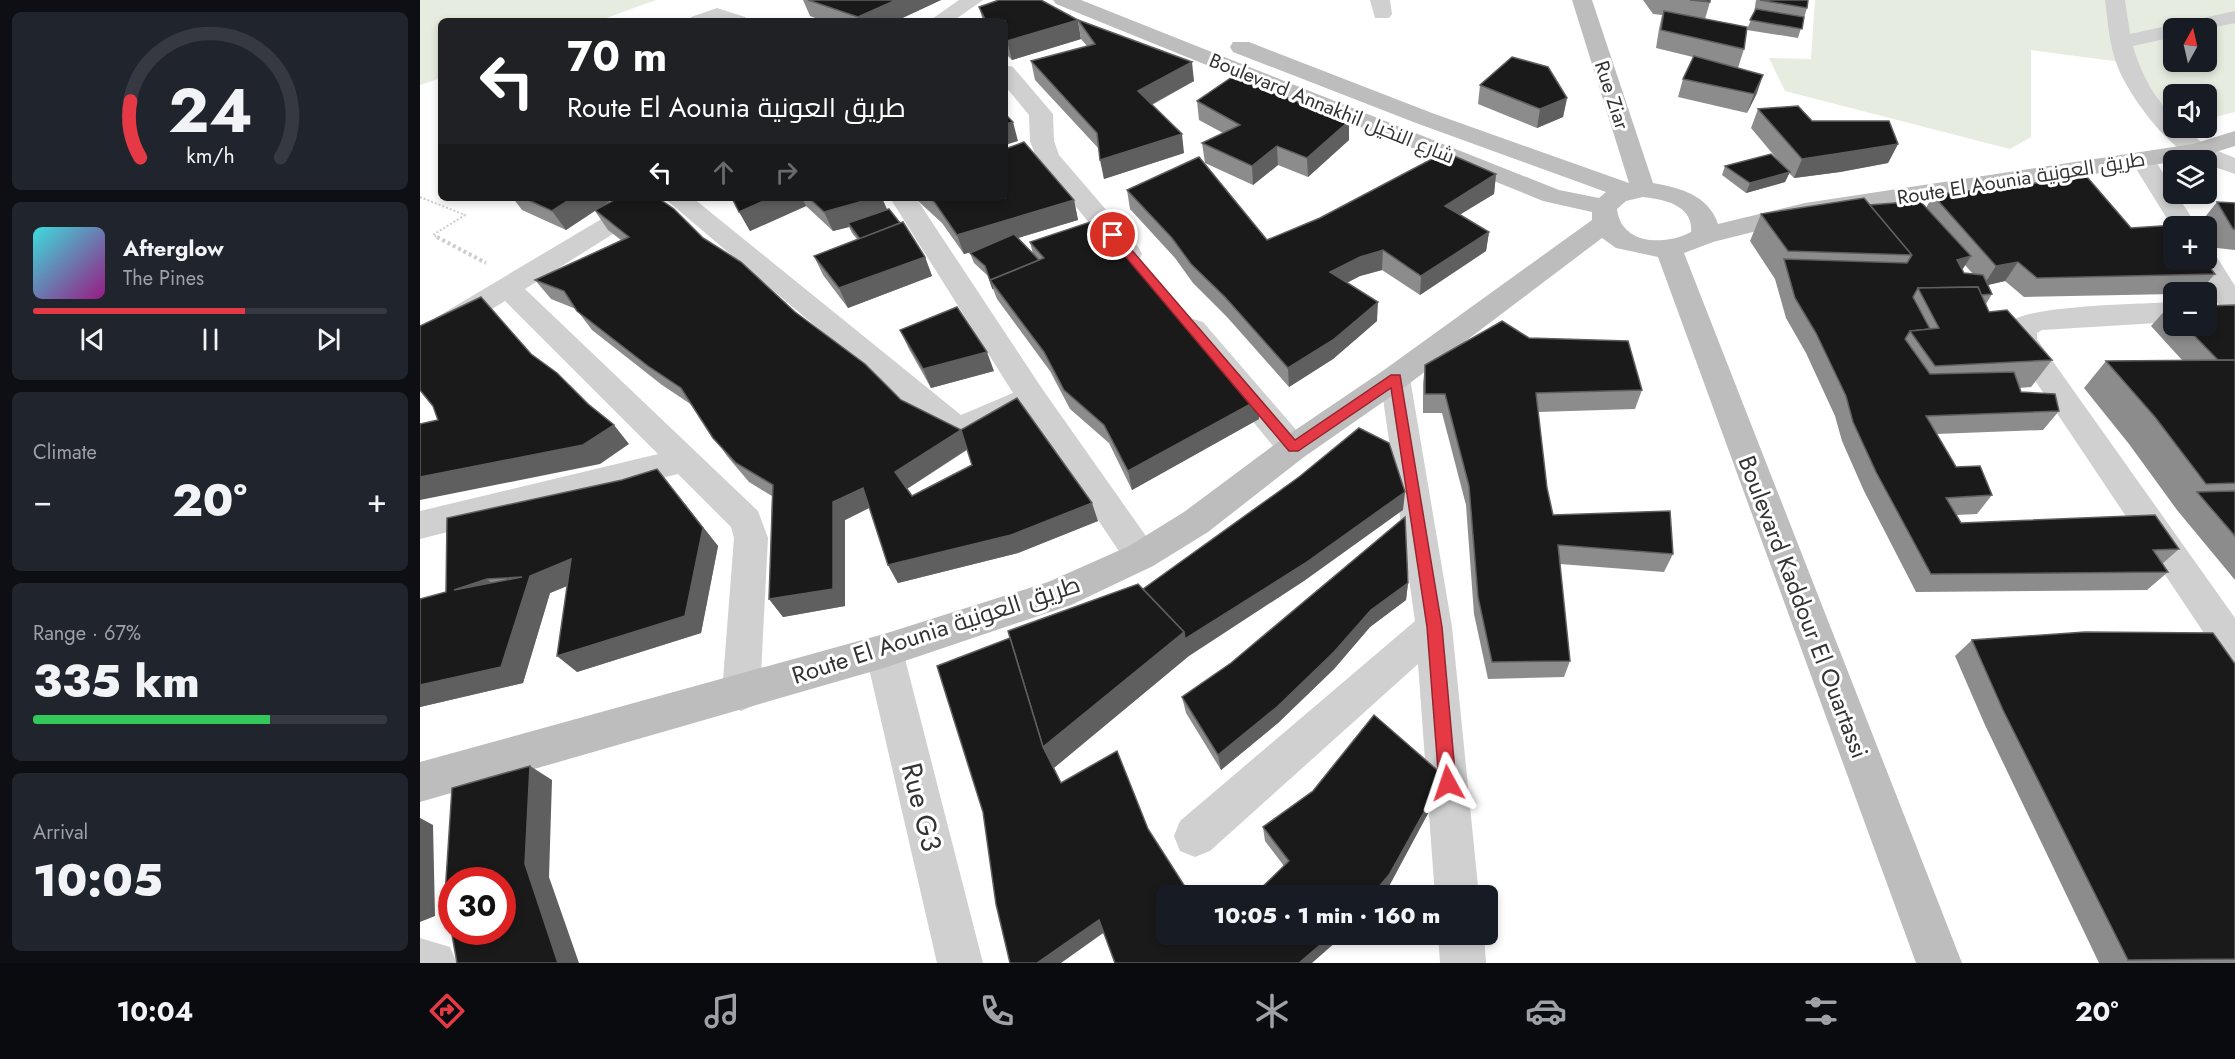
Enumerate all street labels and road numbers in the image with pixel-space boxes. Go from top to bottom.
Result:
street label: Boulevard Annakhil شارع النخيل [1205,46,1459,171]
street label: Rue Ziar [1587,57,1636,133]
street label: Route El Aounia طريق العونية [1895,145,2147,212]
street label: Boulevard Kaddour El Ouartassi [1730,450,1877,763]
street label: Route El Aounia طريق العونية [787,566,1084,693]
street label: Rue G3 [891,758,952,856]

